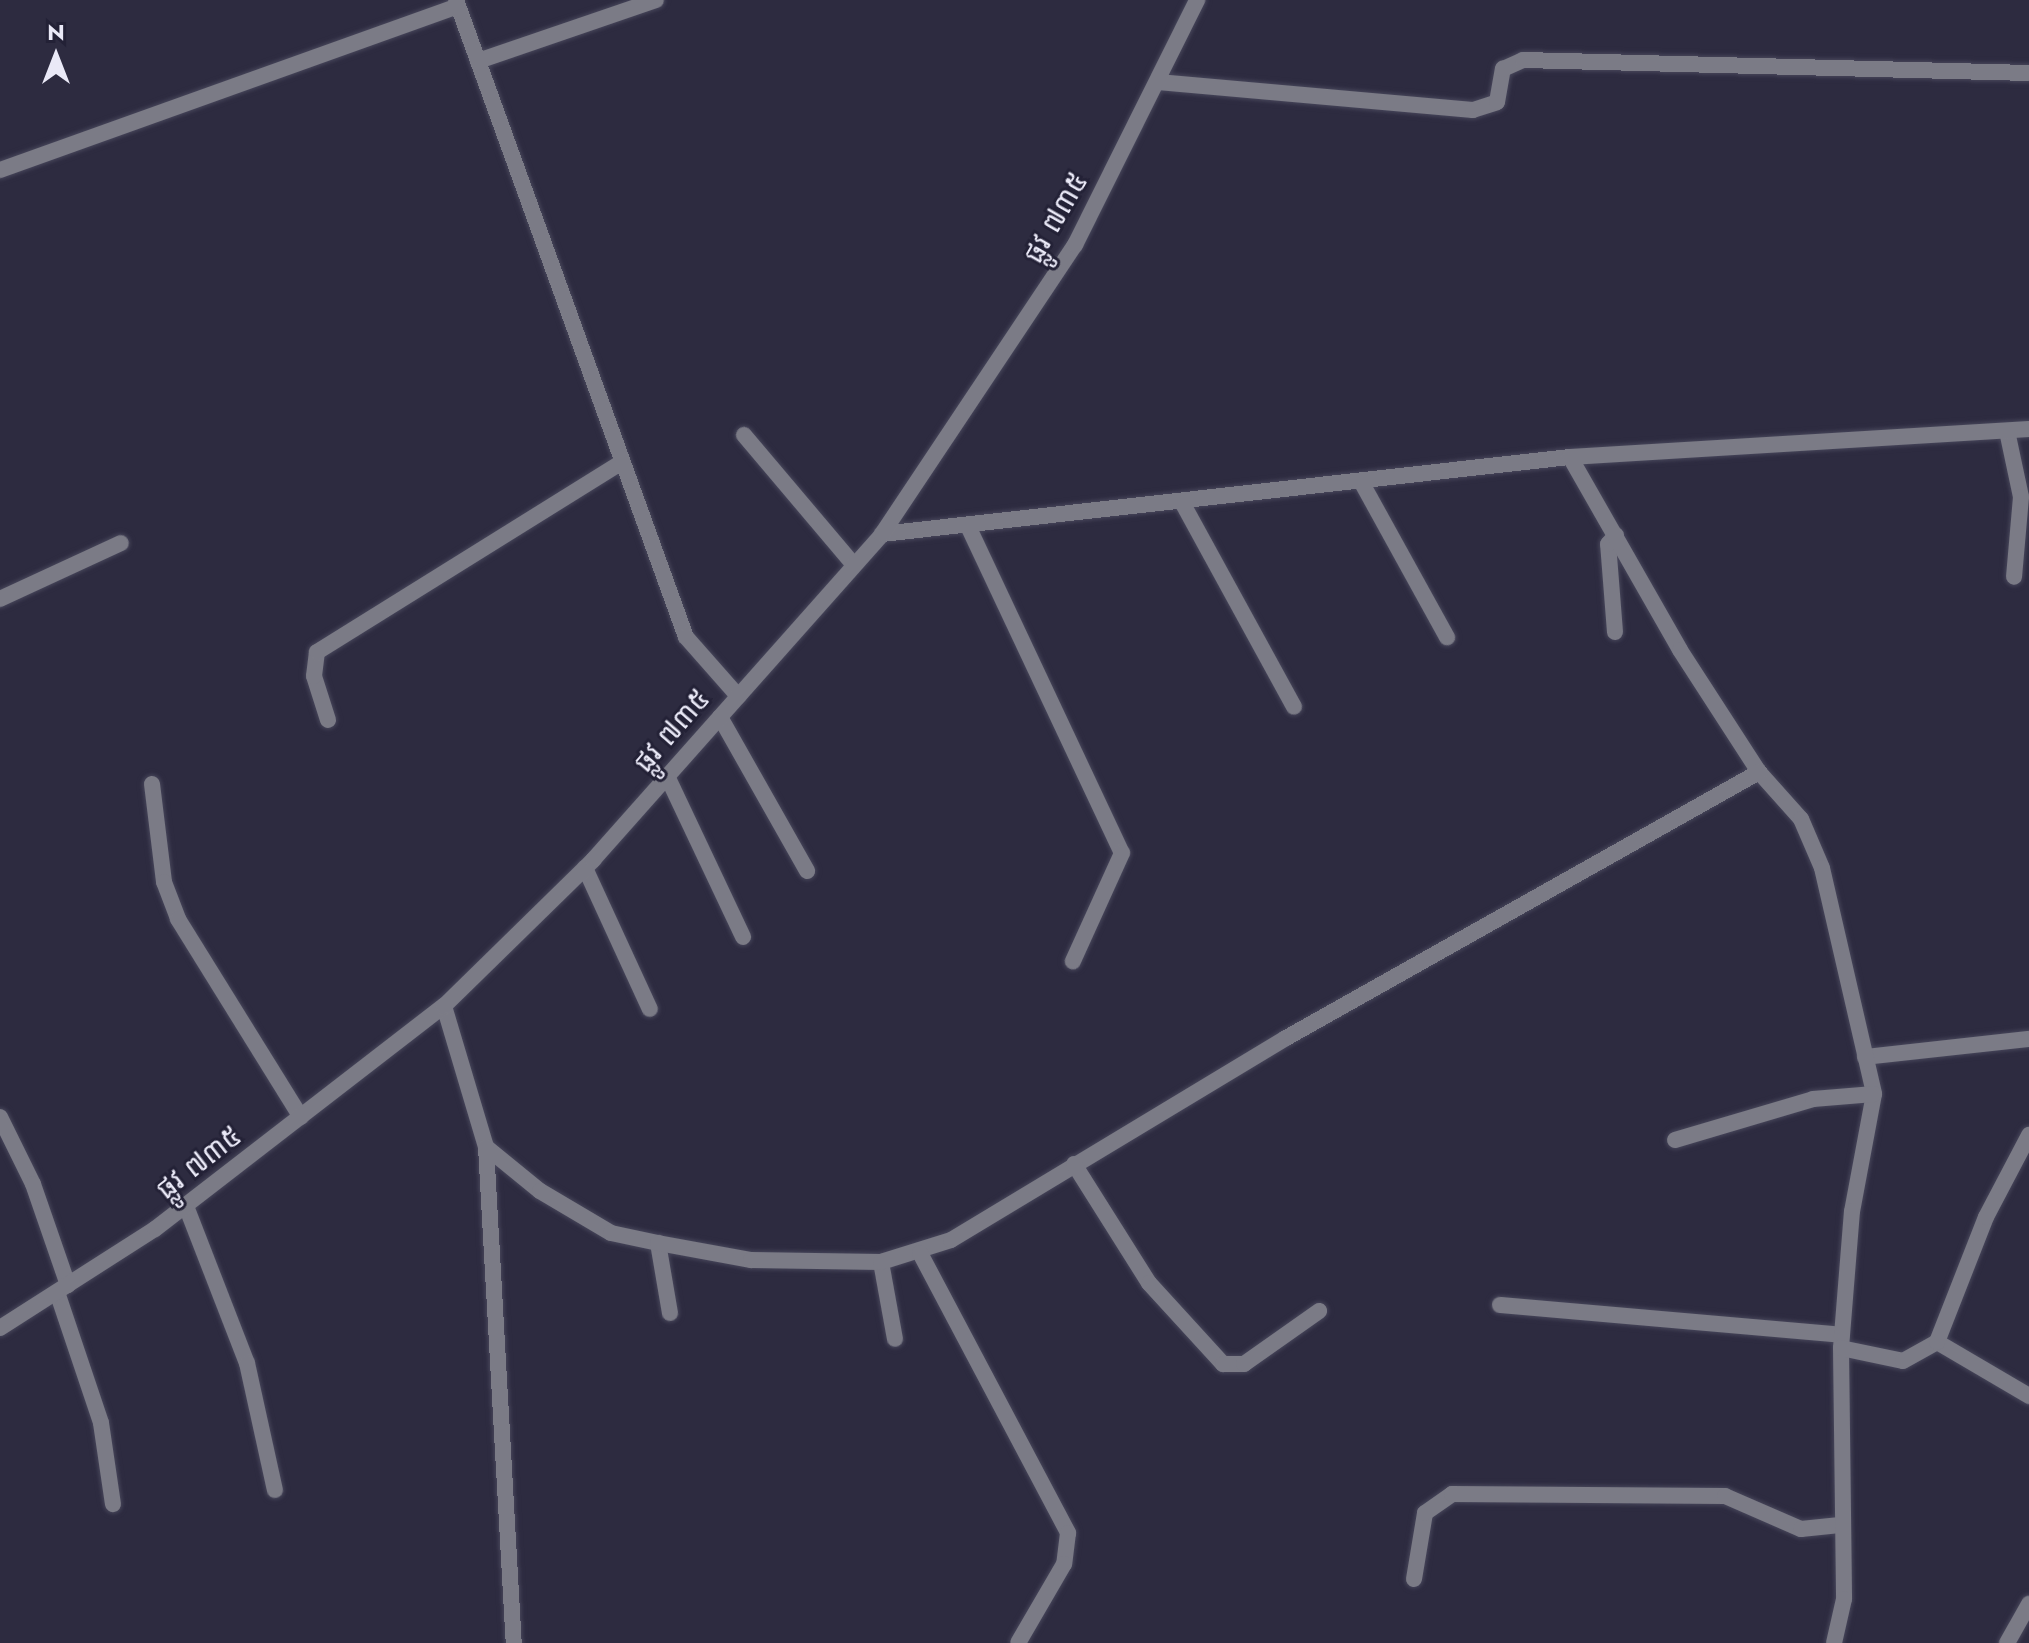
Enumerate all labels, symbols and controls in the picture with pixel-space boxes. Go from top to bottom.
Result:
north arrow [16,16,96,96]
text: N [47,16,65,48]
street label: ផ្លូវ ៧៣៥ [1017,167,1095,269]
street label: ផ្លូវ ៧៣៥ [627,683,717,779]
street label: ផ្លូវ ៧៣៥ [150,1119,248,1207]

